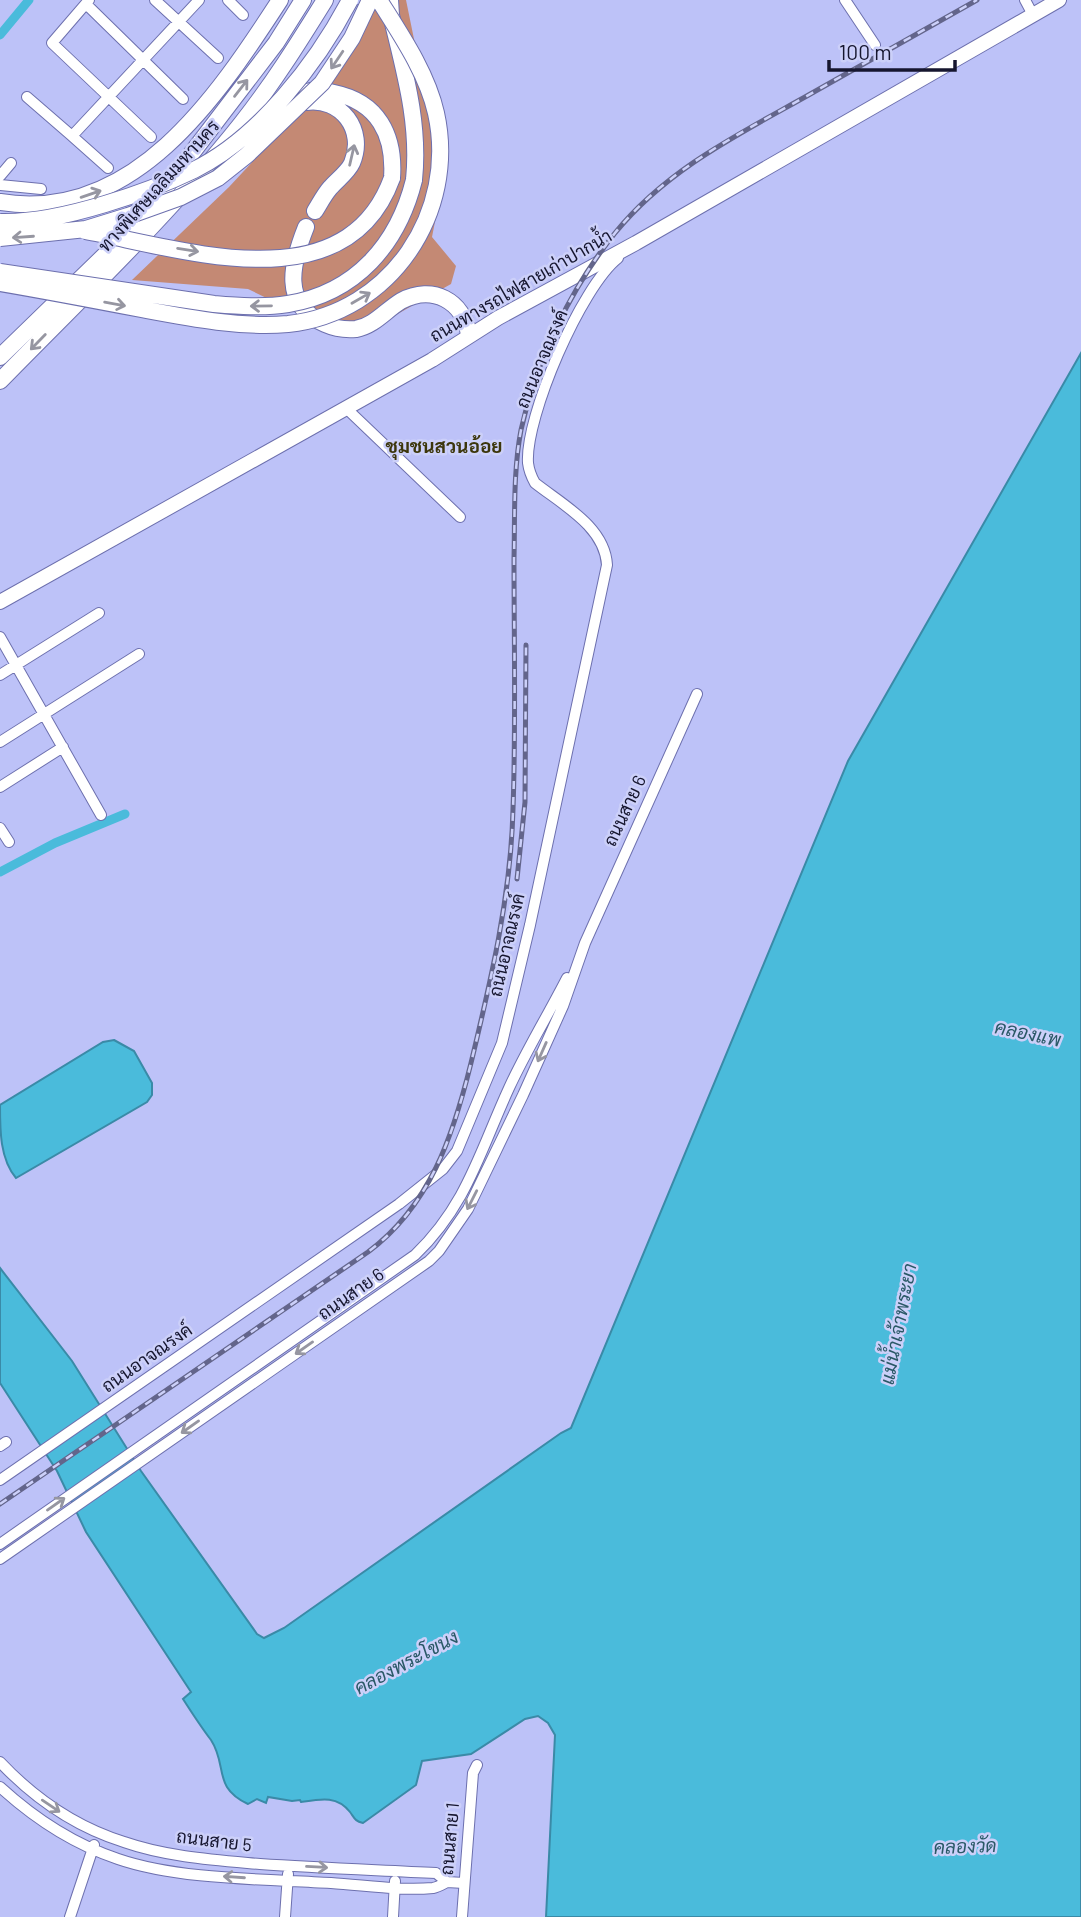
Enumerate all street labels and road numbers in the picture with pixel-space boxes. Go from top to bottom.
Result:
street label: ทางพิเศษเฉลิมมหานคร [93,115,223,256]
street label: ถนนทางรถไฟสายเก่าปากน้ำ [424,221,615,346]
street label: ถนนอาจณรงค์ [509,305,572,411]
street label: ถนนสาย 6 [598,772,650,850]
street label: ถนนอาจณรงค์ [482,891,529,999]
street label: ถนนสาย 6 [313,1262,388,1324]
street label: ถนนอาจณรงค์ [96,1317,196,1396]
street label: ถนนสาย 1 [435,1802,463,1876]
street label: ถนนสาย 5 [175,1824,253,1856]

